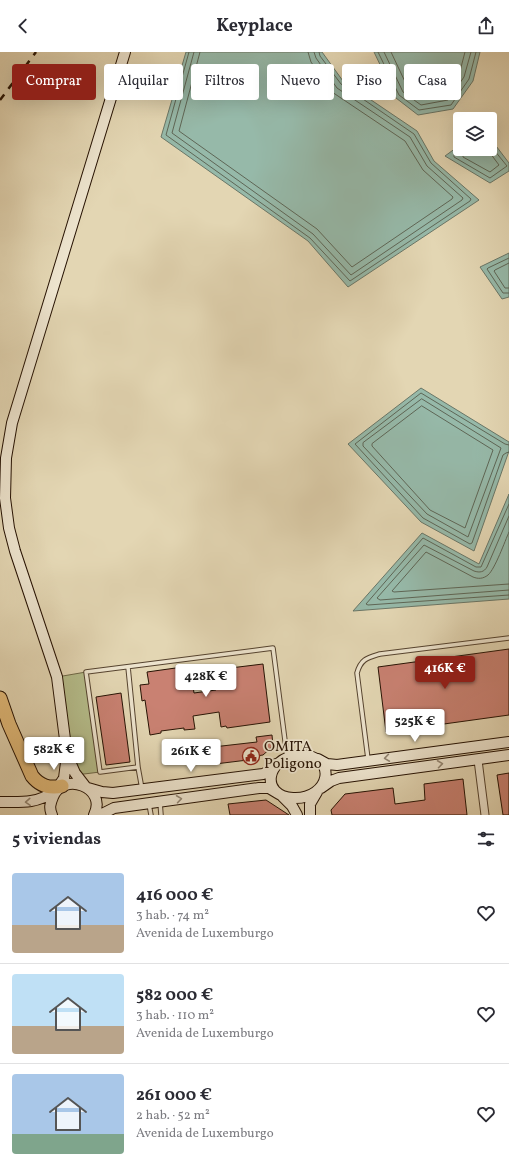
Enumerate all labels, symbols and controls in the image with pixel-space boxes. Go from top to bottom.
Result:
text: Keyplace [216,14,293,39]
icon: back [12,15,34,37]
icon: share [475,15,497,37]
chip: Comprar [12,64,96,100]
chip: Alquilar [104,64,183,100]
chip: Filtros [191,64,259,100]
chip: Nuevo [267,64,334,100]
chip: Piso [342,64,396,100]
chip: Casa [404,64,461,100]
map controls [453,112,497,156]
button: layers [453,112,497,156]
pin: 416K € [412,656,478,690]
text: 416K € [424,660,466,678]
pin: 428K € [173,664,239,698]
text: 428K € [184,668,228,686]
pin: 525K € [382,709,448,743]
text: 525K € [395,713,435,731]
pin: 582K € [21,737,87,771]
place label: OMITA Poligono [264,737,322,775]
pin: 261K € [158,739,224,773]
text: 582K € [33,741,75,759]
text: 261K € [171,743,211,761]
public building icon: OMITA Poligono [241,746,261,766]
one-way arrow [384,753,390,762]
one-way arrow [437,760,443,769]
one-way arrow [176,795,182,804]
one-way arrow [25,797,31,806]
text: 5 viviendas [12,828,101,851]
icon: filters [475,828,497,850]
text: 416 000 € [136,884,214,907]
icon: home [44,889,92,937]
icon: heart [475,902,497,924]
text: 3 hab. · 74 m² [136,907,209,925]
text: Avenida de Luxemburgo [136,925,274,943]
text: 582 000 € [136,984,213,1007]
icon: home [44,990,92,1038]
icon: heart [475,1003,497,1025]
text: 3 hab. · 110 m² [136,1007,214,1025]
text: Avenida de Luxemburgo [136,1025,274,1043]
text: 261 000 € [136,1084,212,1107]
icon: home [44,1090,92,1138]
icon: heart [475,1103,497,1125]
text: 2 hab. · 52 m² [136,1107,210,1125]
text: Avenida de Luxemburgo [136,1125,274,1143]

